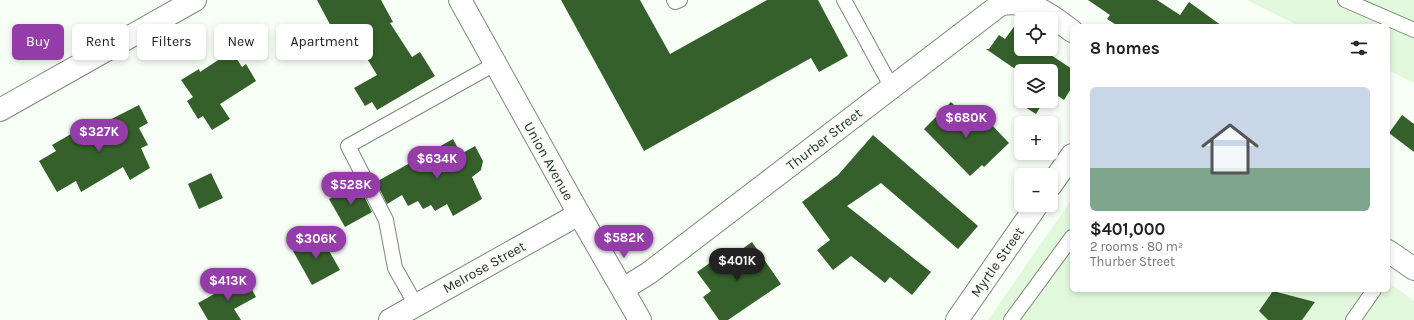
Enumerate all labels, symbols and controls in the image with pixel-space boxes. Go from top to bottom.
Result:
map controls [1014,12,1058,212]
button: locate [1014,12,1058,56]
chip: Buy [12,24,64,60]
chip: Rent [72,24,129,60]
chip: Filters [137,24,206,60]
chip: New [214,24,268,60]
chip: Apartment [276,24,373,60]
icon: filters [1348,37,1370,59]
text: 8 homes [1090,38,1160,58]
button: layers [1014,64,1058,108]
street label: Thurber Street [783,105,866,174]
pin: $680K [938,105,994,139]
text: $680K [945,110,987,125]
icon: home [1194,113,1266,185]
button: + [1014,116,1058,160]
pin: $327K [71,119,127,153]
street label: Union Avenue [520,119,577,204]
text: $327K [79,124,119,139]
pin: $634K [409,146,465,180]
text: $634K [416,151,458,166]
button: − [1014,168,1058,212]
pin: $528K [323,172,379,206]
text: $528K [330,177,372,192]
text: $401,000 [1090,219,1165,239]
street label: Myrtle Street [967,224,1028,301]
pin: $582K [596,225,652,259]
pin: $306K [288,226,344,260]
text: $582K [603,230,645,245]
text: $306K [295,231,337,246]
street label: Melrose Street [440,238,529,297]
text: 2 rooms · 80 m² [1090,239,1183,254]
pin: $401K [709,248,765,282]
text: $401K [718,253,756,268]
text: Thurber Street [1090,254,1175,269]
pin: $413K [200,268,256,302]
text: $413K [209,273,247,288]

